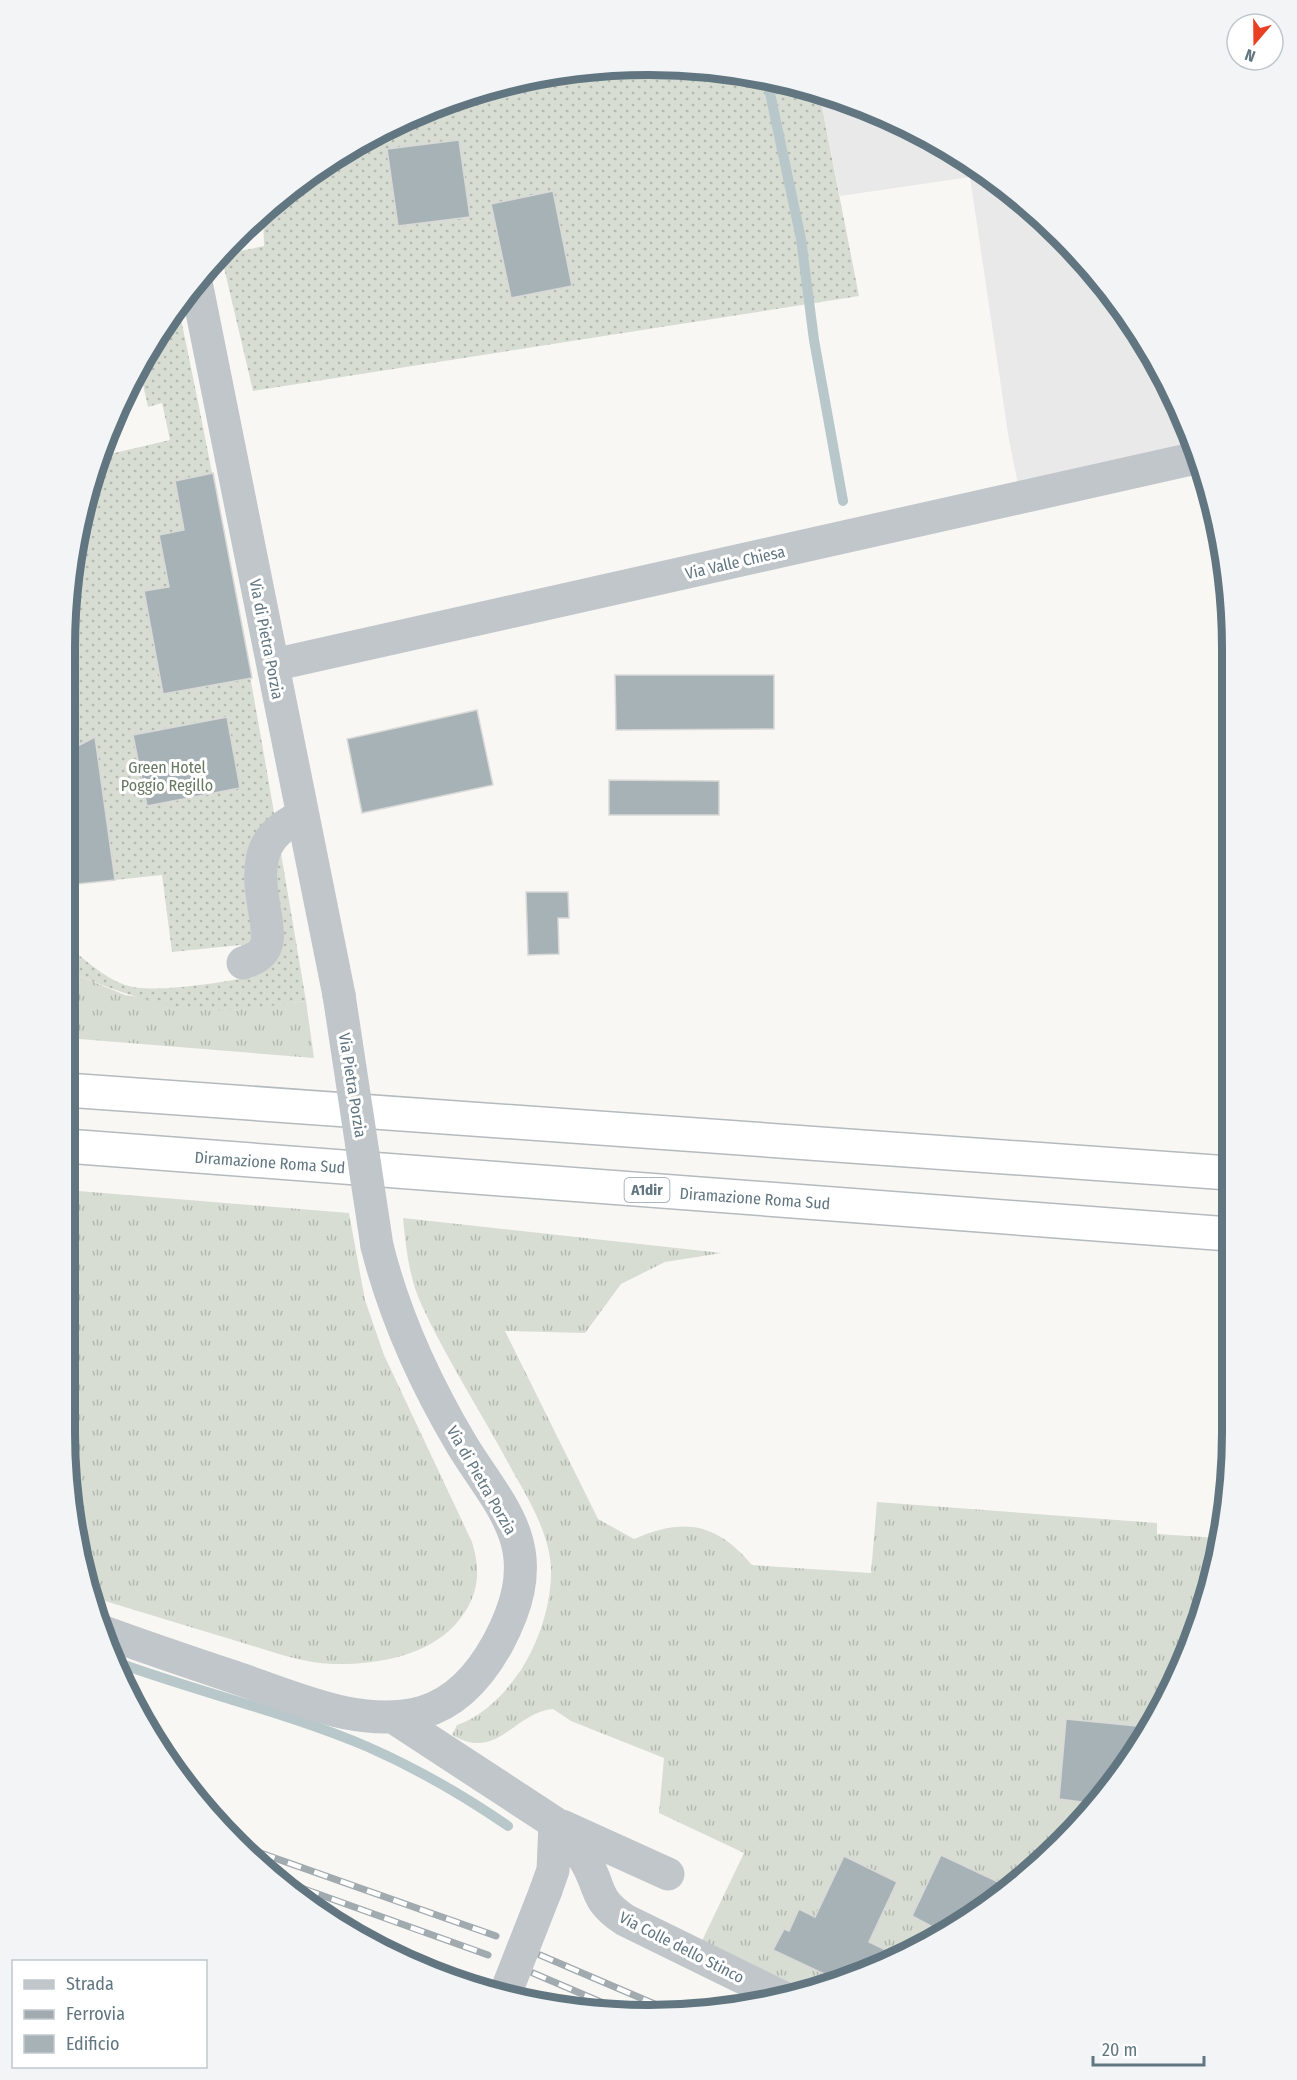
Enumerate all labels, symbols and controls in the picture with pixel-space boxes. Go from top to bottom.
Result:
north arrow [1225,12,1285,72]
text: N [1242,45,1258,66]
street label: Via Valle Chiesa [683,542,787,583]
street label: Via di Pietra Porzia [246,577,288,701]
park label: Green Hotel Poggio Regillo [121,758,213,795]
street label: Via Pietra Porzia [335,1031,370,1139]
street label: Diramazione Roma Sud [194,1148,346,1177]
road number: A1dir [624,1178,670,1202]
street label: Diramazione Roma Sud [679,1184,831,1213]
street label: Via di Pietra Porzia [443,1423,520,1538]
street label: Via Colle dello Stinco [616,1908,747,1987]
legend [12,1960,207,2068]
text: Strada [66,1973,114,1995]
text: Ferrovia [66,2003,125,2025]
scale bar [1093,2029,1204,2067]
text: Edificio [66,2033,119,2055]
text: 20 m [1102,2039,1137,2061]

